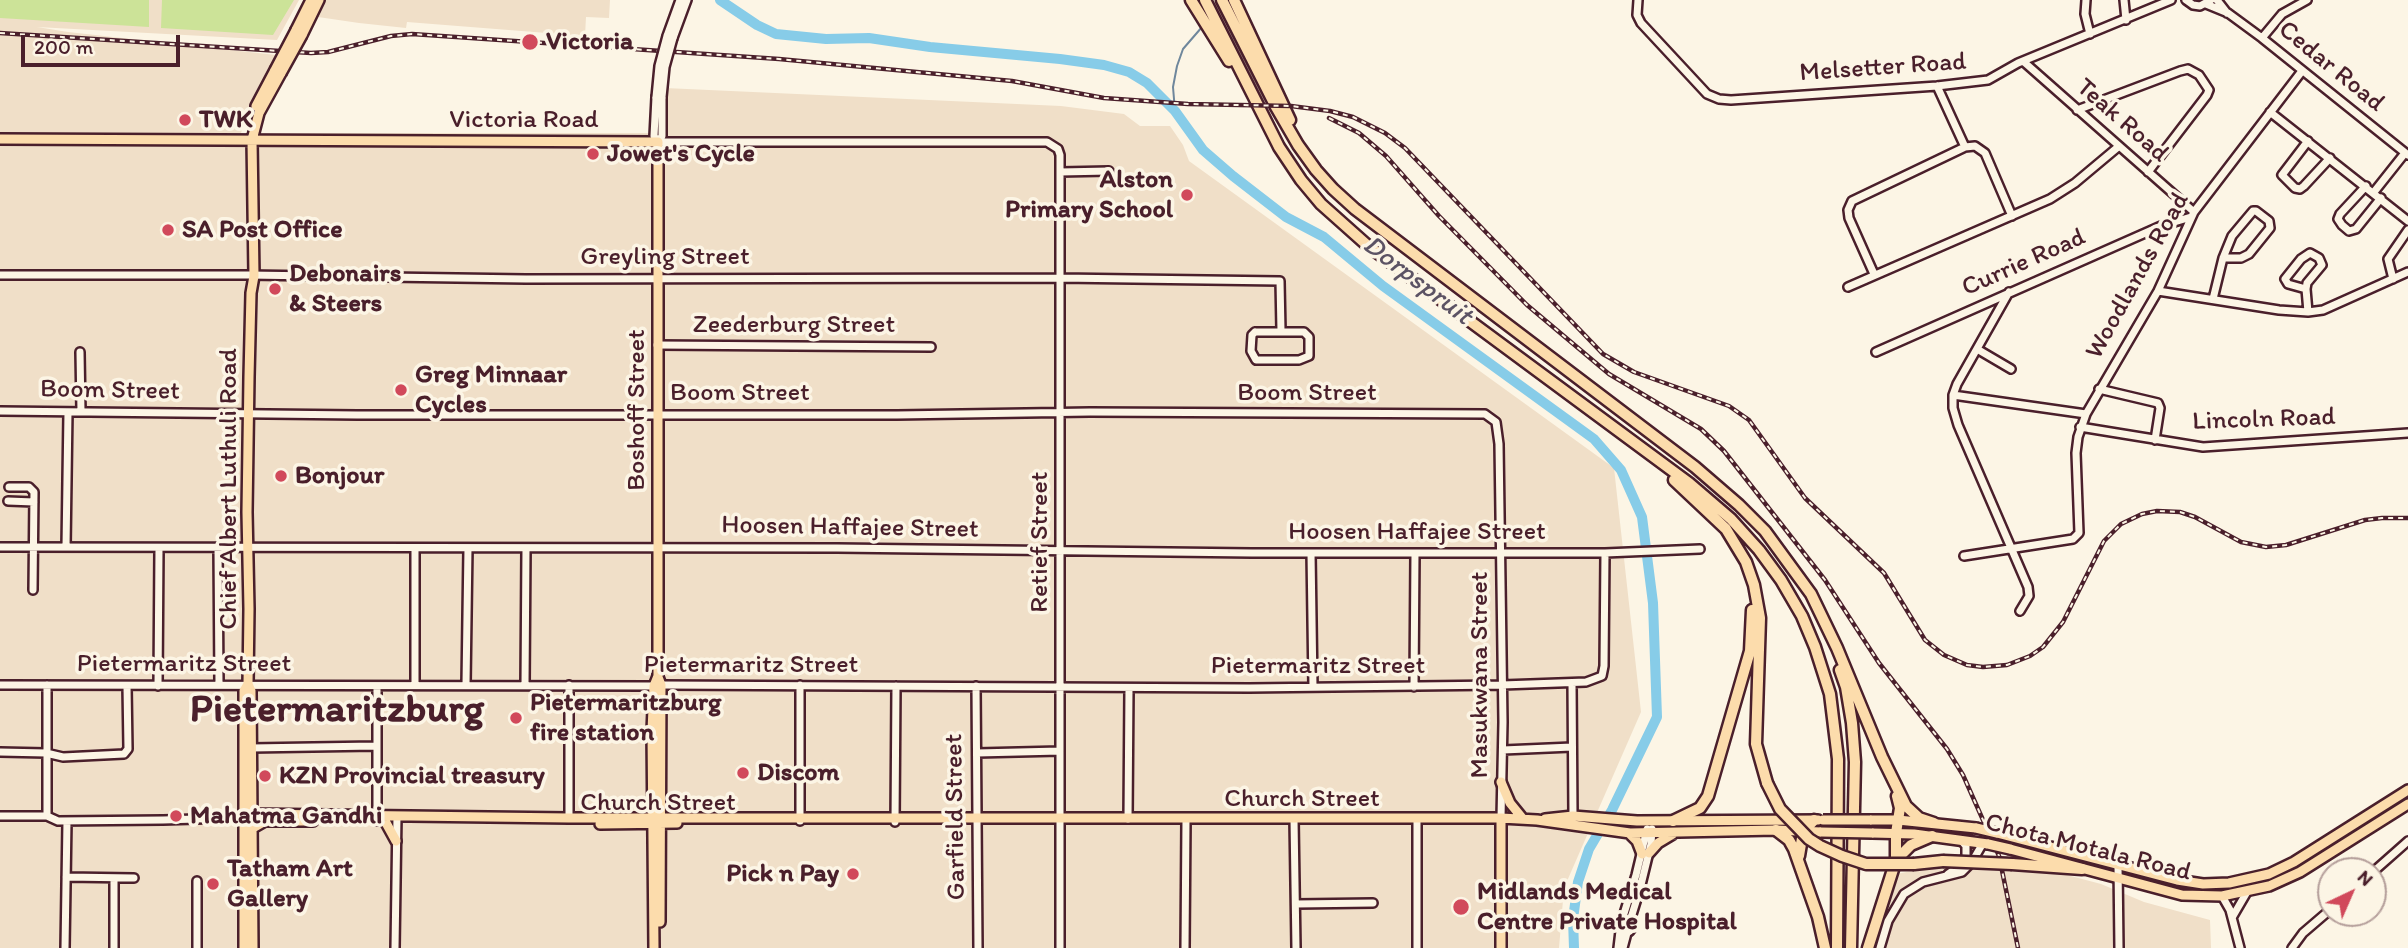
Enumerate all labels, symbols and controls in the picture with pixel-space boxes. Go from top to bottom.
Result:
street label: Cedar Road [2271,15,2391,119]
scale bar [24,21,184,65]
place label: Victoria [546,26,634,58]
marker: Victoria [520,32,540,52]
text: 200 m [34,34,93,59]
street label: Melsetter Road [1798,47,1968,89]
street label: Teak Road [2069,72,2175,170]
place label: TWK [199,104,252,136]
street label: Victoria Road [449,104,599,136]
marker: TWK [177,112,193,128]
place label: Jowet's Cycle [607,138,755,170]
marker: Jowet's Cycle [585,146,601,162]
place label: Alston Primary School [1005,164,1173,226]
marker: Alston Primary School [1179,187,1195,203]
street label: Woodlands Road [2079,187,2197,365]
place label: SA Post Office [182,214,343,246]
marker: SA Post Office [160,222,176,238]
street label: Currie Road [1957,222,2091,304]
water label: Dorpspruit [1356,229,1478,333]
street label: Greyling Street [580,241,750,273]
place label: Debonairs & Steers [289,258,401,320]
marker: Debonairs & Steers [267,281,283,297]
street label: Zeederburg Street [693,309,895,341]
street label: Boshoff Street [621,329,653,491]
street label: Chief Albert Luthuli Road [213,348,245,630]
place label: Greg Minnaar Cycles [415,359,567,420]
street label: Boom Street [40,374,180,408]
street label: Boom Street [670,377,810,409]
street label: Boom Street [1237,377,1377,409]
marker: Greg Minnaar Cycles [393,382,409,398]
street label: Lincoln Road [2192,402,2336,438]
place label: Bonjour [295,460,384,492]
marker: Bonjour [273,468,289,484]
street label: Retief Street [1024,471,1056,613]
street label: Hoosen Haffajee Street [721,510,979,546]
street label: Hoosen Haffajee Street [1288,516,1546,548]
street label: Masukwana Street [1464,571,1496,779]
street label: Pietermaritz Street [77,648,291,680]
street label: Pietermaritz Street [644,649,858,681]
street label: Pietermaritz Street [1211,650,1425,682]
district label: Pietermaritzburg [190,687,484,735]
place label: Pietermaritzburg fire station [530,687,721,748]
marker: Pietermaritzburg fire station [508,710,524,726]
street label: Garfield Street [939,733,973,901]
place label: Discom [757,757,839,789]
place label: KZN Provincial treasury [279,760,545,792]
marker: Discom [735,765,751,781]
marker: KZN Provincial treasury [257,768,273,784]
street label: Church Street [1224,783,1380,815]
street label: Church Street [580,787,736,819]
place label: Mahatma Gandhi [190,800,382,832]
street label: Chota Motala Road [1982,807,2194,889]
marker: Mahatma Gandhi [168,808,184,824]
place label: Tatham Art Gallery [227,853,353,914]
north arrow [2317,857,2387,927]
place label: Pick n Pay [726,858,839,890]
text: N [2353,865,2378,891]
marker: Pick n Pay [845,866,861,882]
marker: Tatham Art Gallery [205,876,221,892]
place label: Midlands Medical Centre Private Hospital [1477,876,1737,938]
marker: Midlands Medical Centre Private Hospital [1451,897,1471,917]

